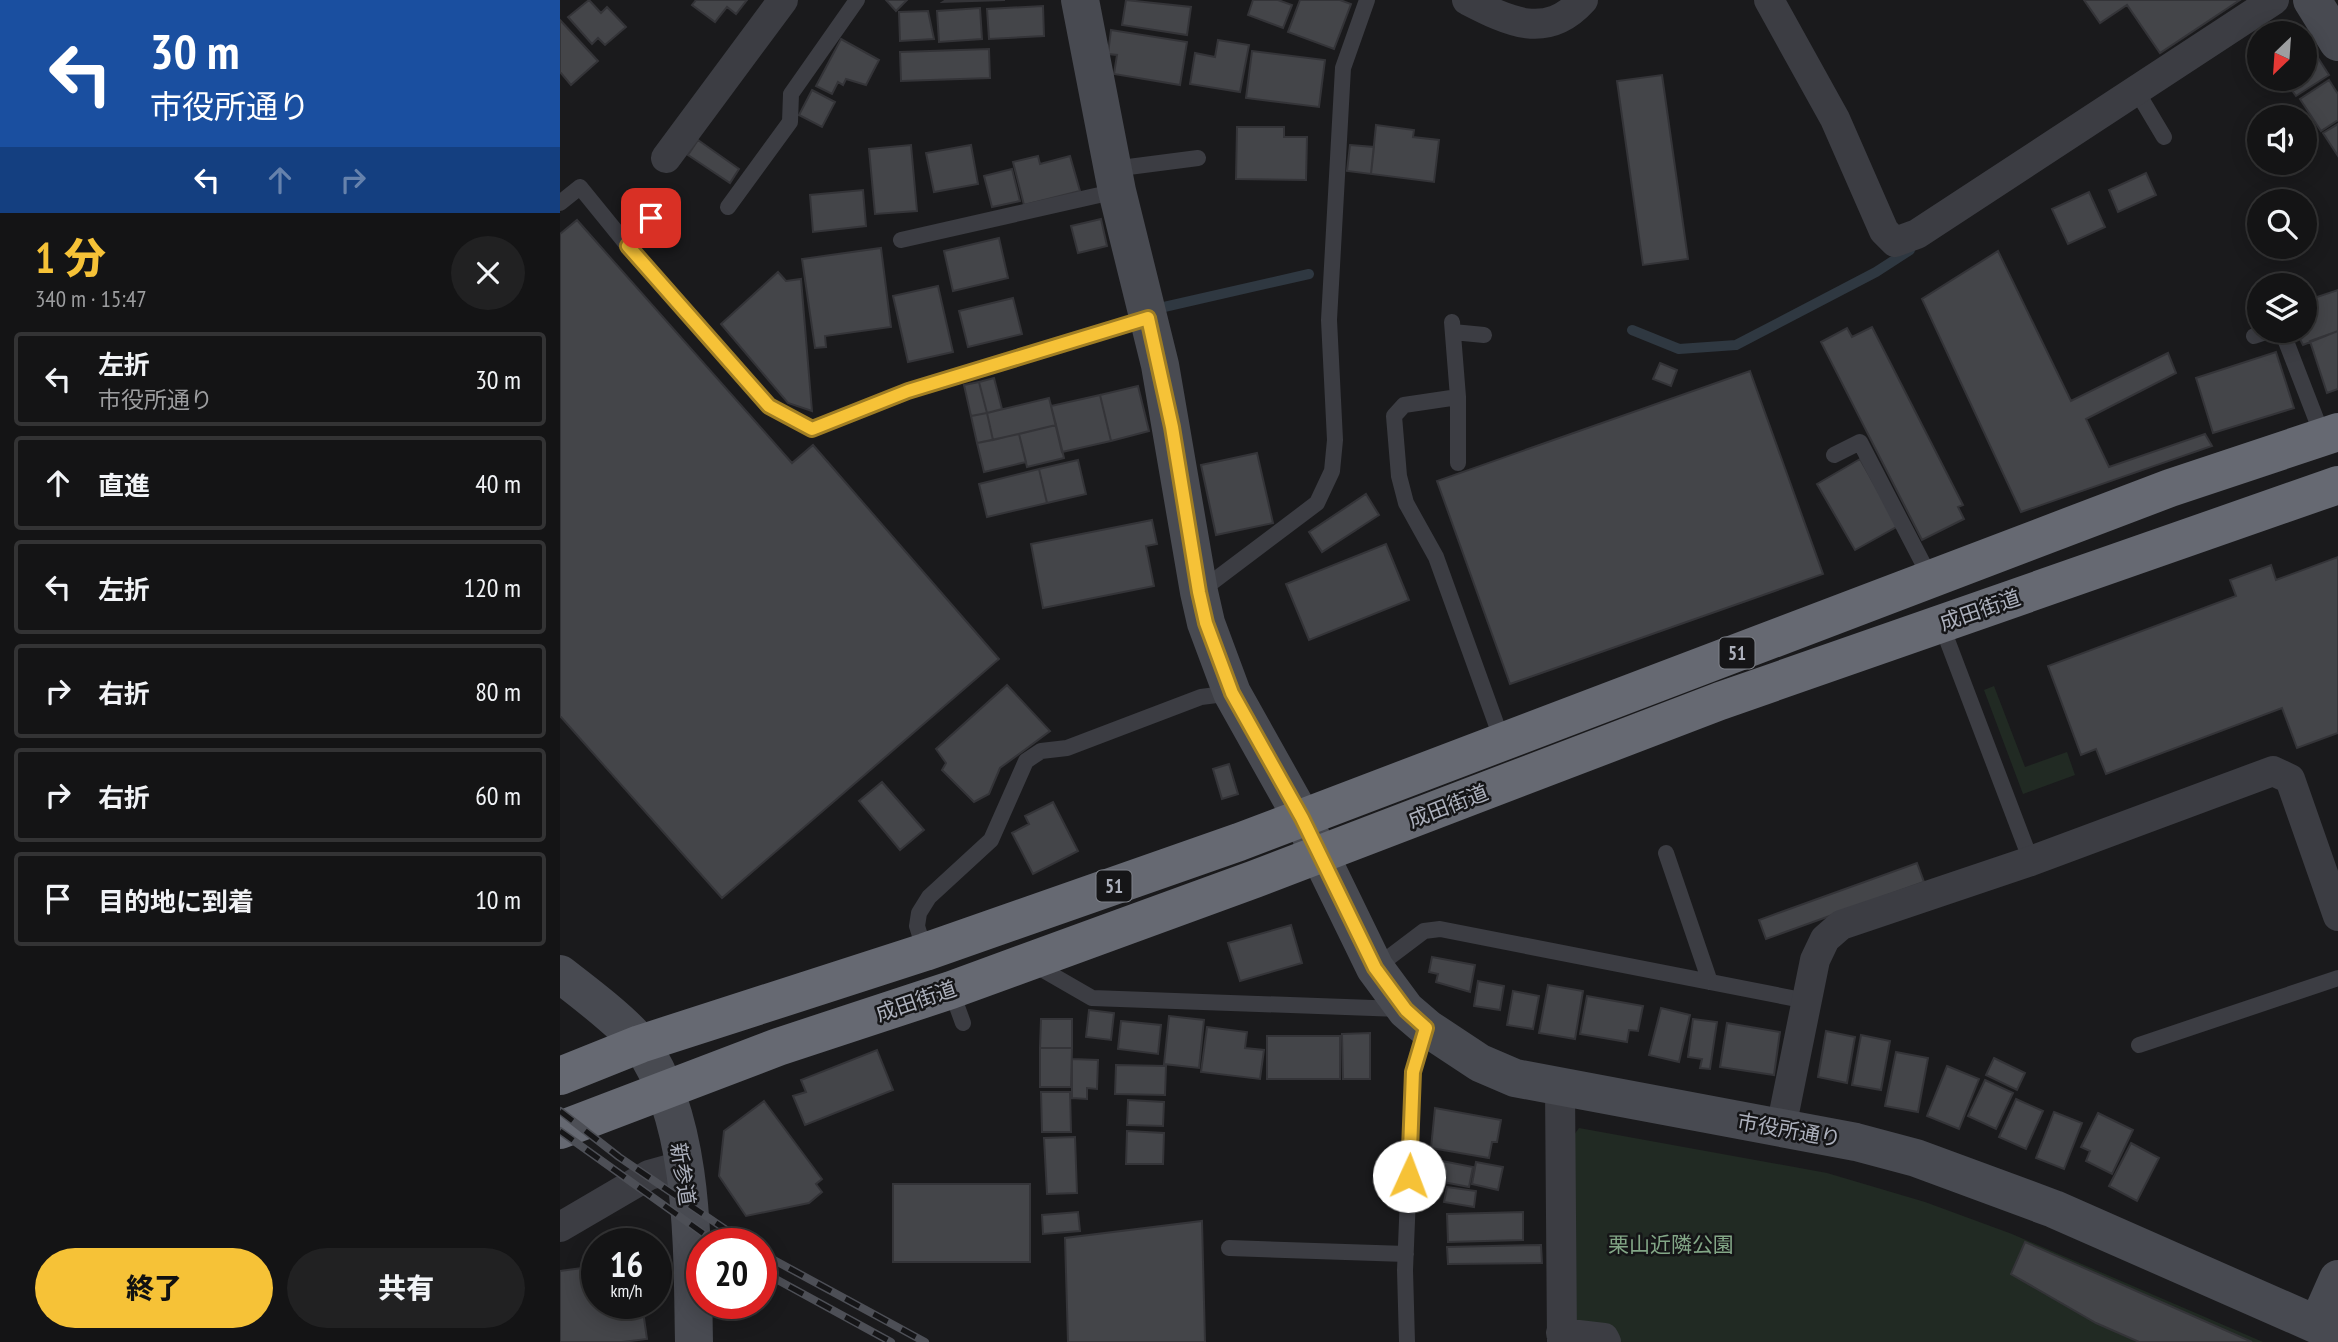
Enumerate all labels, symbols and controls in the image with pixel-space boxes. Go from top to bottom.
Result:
text: 30 m [150,19,239,83]
north arrow [2247,21,2317,91]
map controls [2247,21,2317,343]
icon: left [35,28,126,119]
text: 市役所通り [150,85,310,127]
button: sound [2247,105,2317,175]
icon: left [188,161,226,199]
icon: ahead [261,161,299,199]
icon: right [334,161,372,199]
pin [621,188,681,248]
button: search [2247,189,2317,259]
icon: arrive [632,199,670,237]
text: 1 分 [35,230,106,285]
button: close [451,236,525,310]
button: layers [2247,273,2317,343]
text: 340 m · 15:47 [35,284,147,313]
text: 左折 [98,348,150,381]
icon: left [39,360,77,398]
text: 30 m [475,363,521,396]
text: 市役所通り [98,385,213,414]
icon: ahead [39,464,77,502]
text: 40 m [475,467,521,500]
text: 直進 [98,469,150,502]
icon: left [39,568,77,606]
text: 120 m [463,571,521,604]
text: 左折 [98,573,150,606]
street label: 成田街道 [1936,584,2024,636]
road number: 51 [1720,638,1754,668]
icon: right [39,672,77,710]
text: 80 m [475,675,521,708]
text: 右折 [98,677,150,710]
icon: right [39,776,77,814]
street label: 成田街道 [1404,778,1492,834]
text: 60 m [475,779,521,812]
text: 右折 [98,781,150,814]
road number: 51 [1096,870,1132,902]
icon: arrive [39,880,77,918]
text: 10 m [475,883,521,916]
text: 目的地に到着 [98,885,254,918]
street label: 成田街道 [872,975,960,1027]
street label: 市役所通り [1735,1108,1843,1152]
position arrow [1372,1139,1446,1213]
street label: 新参道 [665,1141,701,1207]
speed limit sign: 20 [686,1228,777,1319]
park label: 栗山近隣公園 [1608,1231,1734,1258]
text: 16 [610,1241,643,1287]
button: 終了 [35,1248,273,1328]
button: 共有 [287,1248,525,1328]
text: km/h [611,1279,642,1302]

